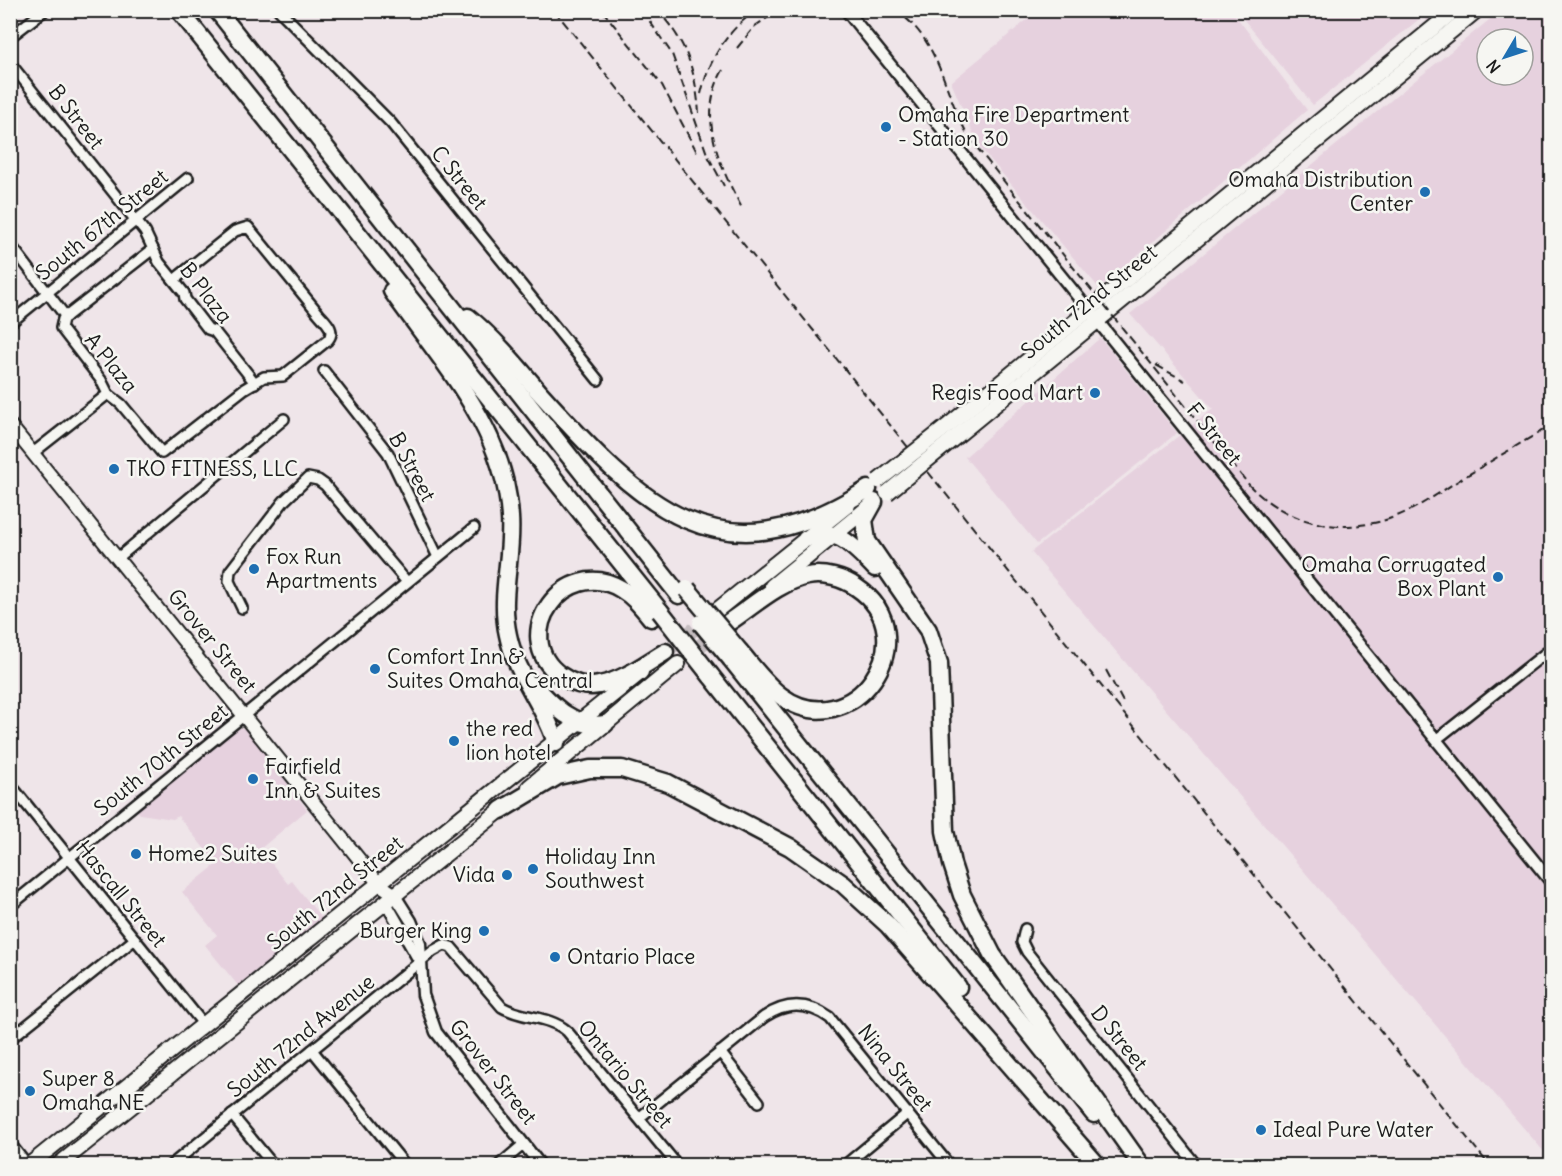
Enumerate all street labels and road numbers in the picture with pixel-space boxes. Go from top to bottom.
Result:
street label: B Street [43,79,110,154]
street label: C Street [425,140,493,215]
street label: South 67th Street [30,163,173,286]
street label: South 72nd Street [1015,238,1162,365]
street label: B Plaza [174,257,239,329]
street label: A Plaza [79,327,144,398]
street label: F Street [1181,397,1248,471]
street label: B Street [383,427,442,506]
street label: Grover Street [162,583,263,698]
street label: South 70th Street [88,697,233,822]
street label: South 72nd Street [261,829,408,956]
street label: Hascall Street [70,835,173,953]
street label: South 72nd Avenue [222,968,380,1103]
street label: D Street [1085,1000,1154,1076]
street label: Grover Street [444,1014,543,1130]
street label: Ontario Street [572,1014,679,1133]
street label: Nina Street [852,1019,939,1117]

